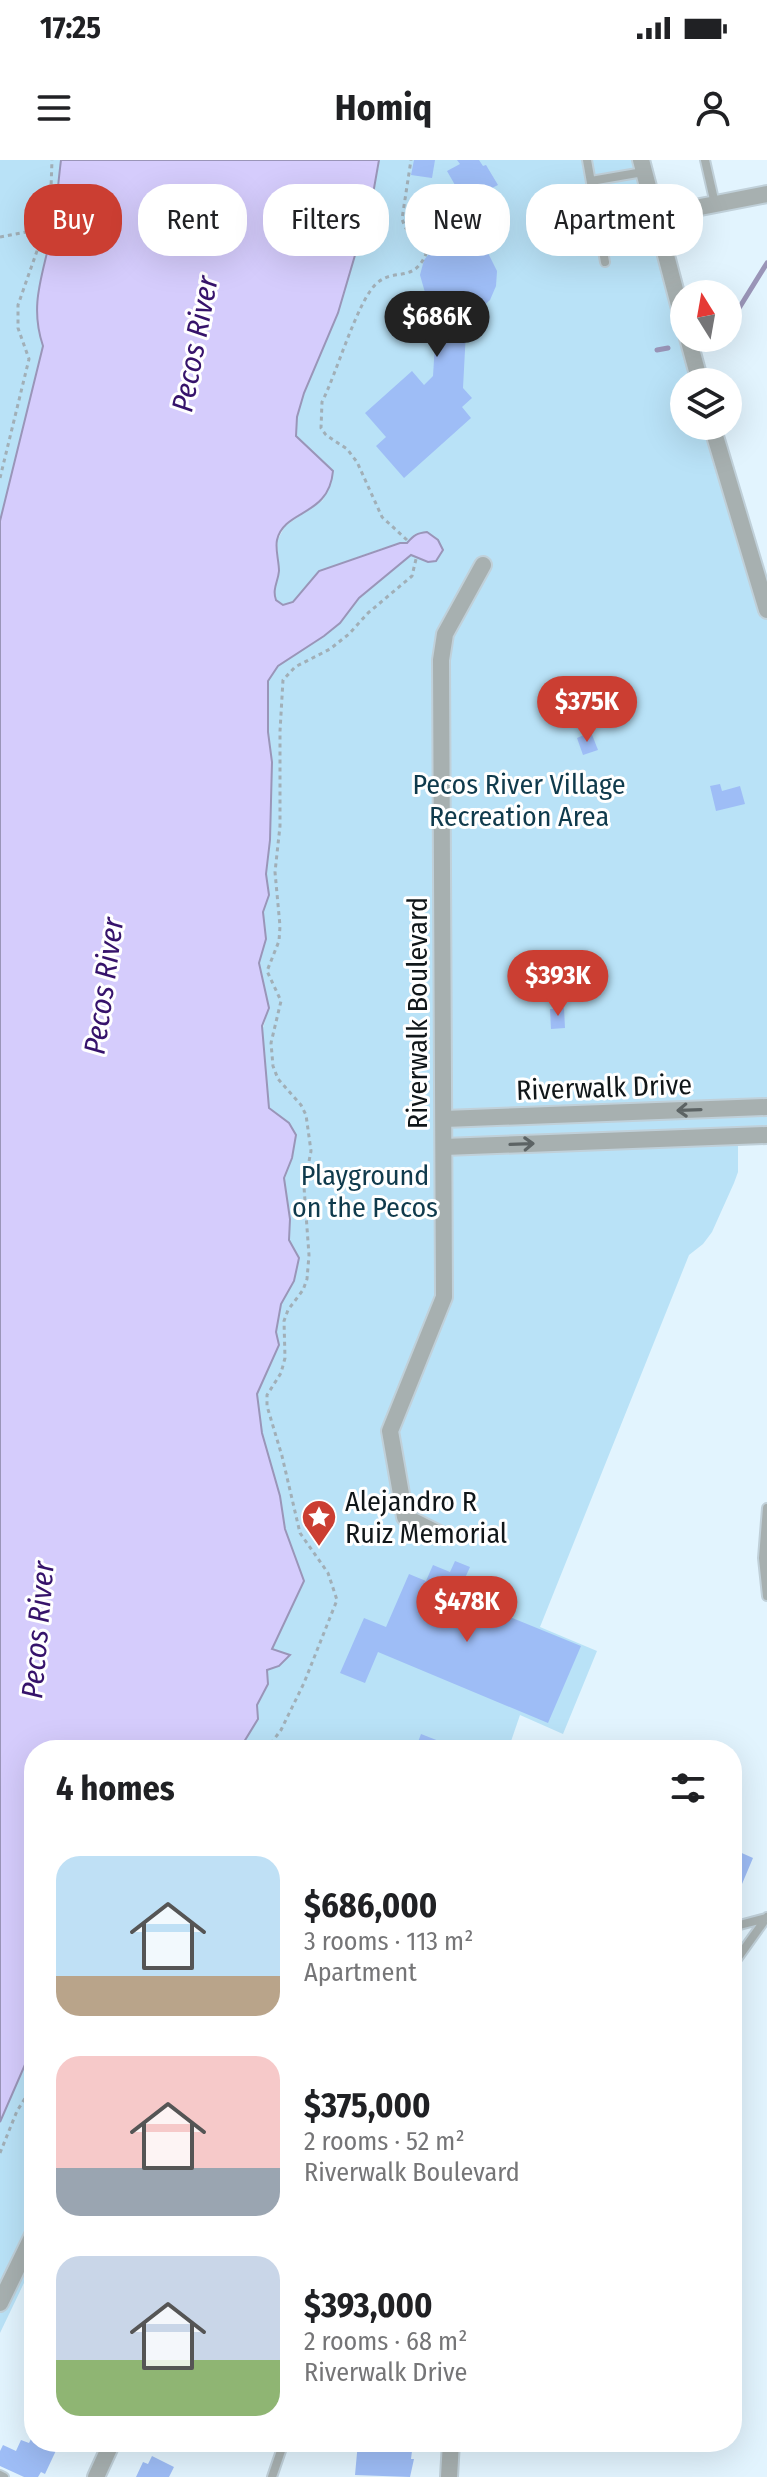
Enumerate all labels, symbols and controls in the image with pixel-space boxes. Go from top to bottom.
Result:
text: 17:25 [40,10,101,46]
icon: menu [32,86,76,130]
text: Homiq [335,86,432,130]
icon: person [691,86,735,130]
chip: Buy [24,184,122,256]
chip: Rent [138,184,247,256]
chip: Filters [263,184,389,256]
chip: New [405,184,510,256]
chip: Apartment [526,184,703,256]
water label: Pecos River [164,271,226,415]
north arrow [670,280,742,352]
map controls [670,280,742,440]
pin: $686K [381,291,493,359]
text: $686K [403,301,471,332]
button: layers [670,368,742,440]
pin: $375K [531,676,643,744]
text: $375K [555,686,619,717]
park label: Pecos River Village Recreation Area [412,768,626,833]
street label: Riverwalk Boulevard [401,897,434,1129]
water label: Pecos River [77,914,132,1057]
pin: $393K [502,950,614,1018]
text: $393K [525,960,591,991]
street label: Riverwalk Drive [516,1068,693,1107]
one-way arrow [676,1102,703,1117]
one-way arrow [508,1136,535,1151]
park label: Playground on the Pecos [292,1159,438,1224]
place label: Alejandro R Ruiz Memorial [345,1485,507,1550]
place icon: Alejandro R Ruiz Memorial [300,1498,338,1548]
water label: Pecos River [14,1558,62,1700]
pin: $478K [411,1576,523,1644]
text: $478K [434,1586,500,1617]
icon: filters [666,1766,710,1810]
text: 4 homes [56,1768,175,1809]
text: $686,000 [304,1885,437,1926]
icon: home [120,1888,216,1984]
text: 3 rooms · 113 m² [304,1926,473,1957]
text: Apartment [304,1957,417,1988]
text: $375,000 [304,2085,431,2126]
icon: home [120,2088,216,2184]
text: 2 rooms · 52 m² [304,2126,465,2157]
text: Riverwalk Boulevard [304,2157,520,2188]
text: $393,000 [304,2285,433,2326]
icon: home [120,2288,216,2384]
text: 2 rooms · 68 m² [304,2326,467,2357]
text: Riverwalk Drive [304,2357,467,2388]

